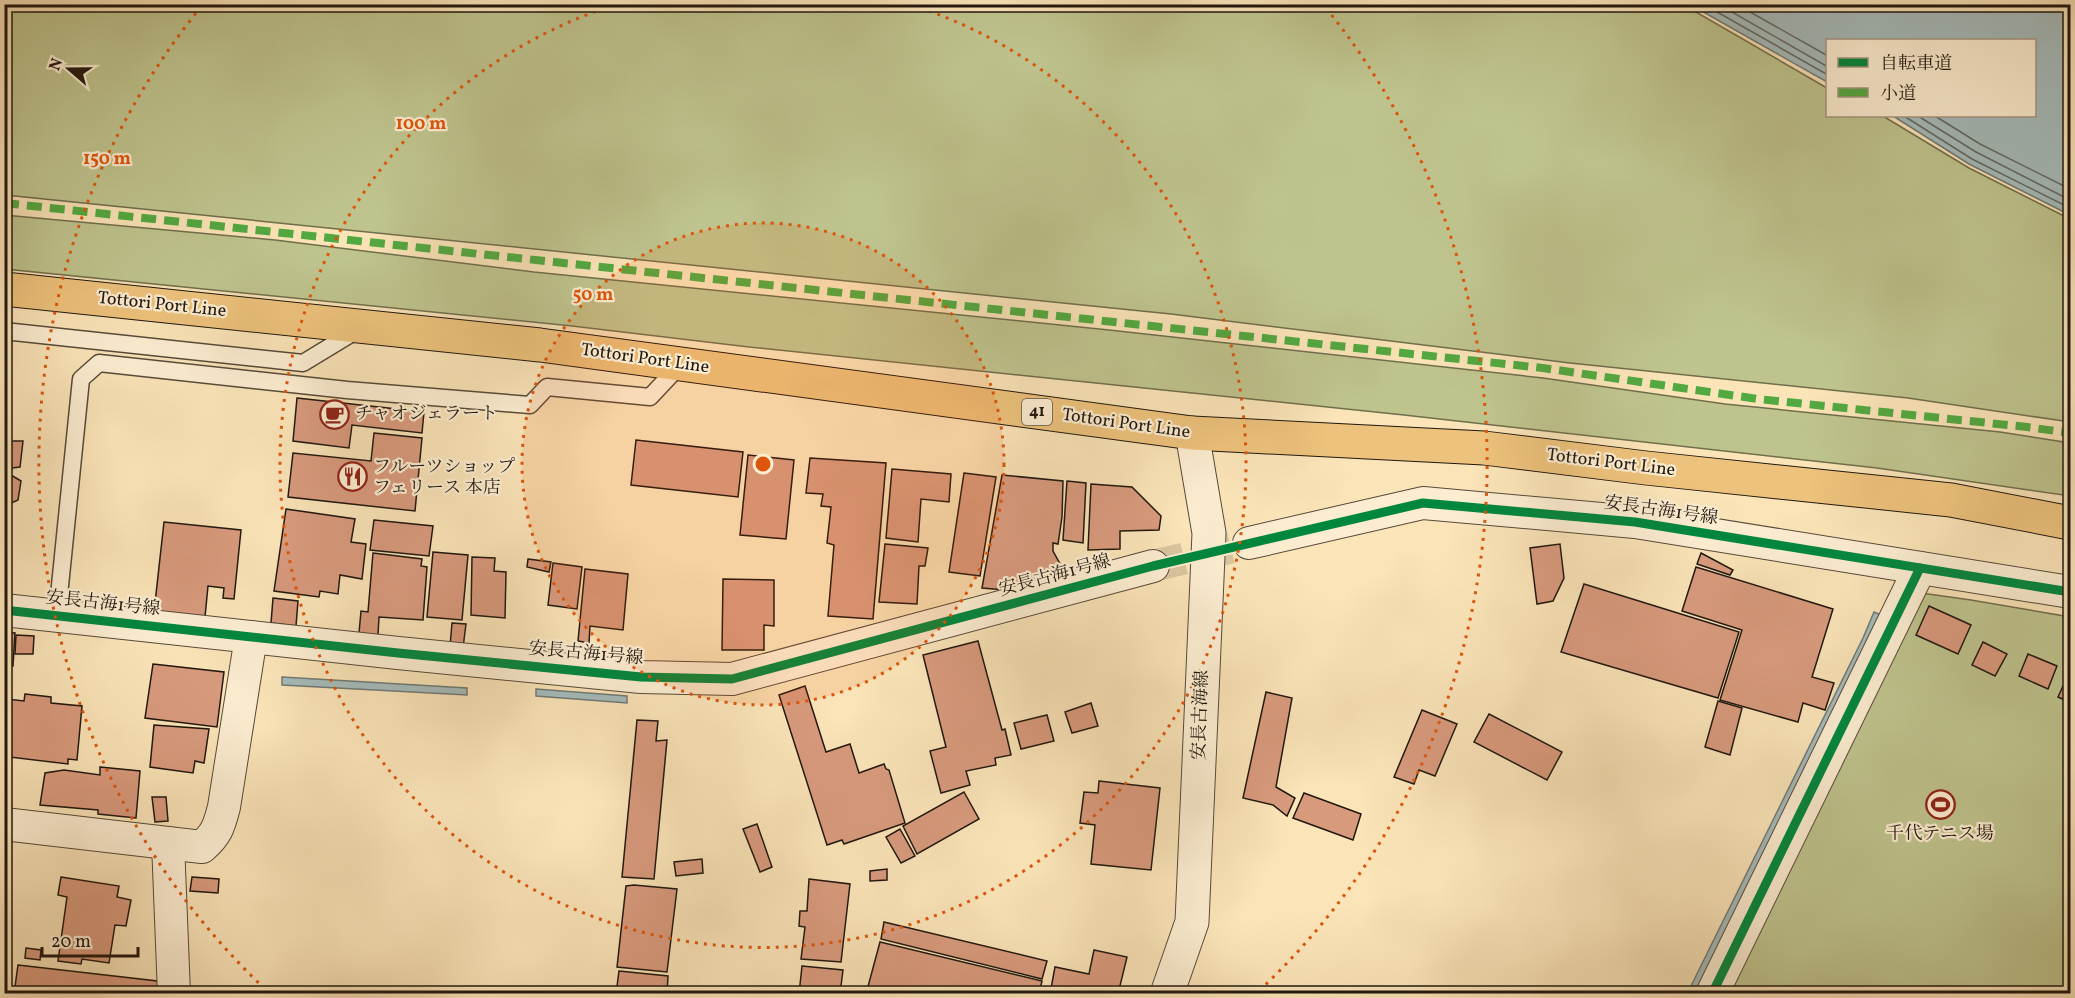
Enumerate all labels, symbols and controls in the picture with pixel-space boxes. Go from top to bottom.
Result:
north arrow [39,39,99,99]
legend [1826,39,2036,117]
text: 自転車道 [1880,52,1952,77]
text: N [44,55,69,74]
text: 小道 [1880,82,1916,107]
text: 100 m [396,112,446,137]
text: 150 m [83,147,131,172]
text: 50 m [573,283,613,308]
street label: Tottori Port Line [96,286,228,324]
street label: Tottori Port Line [579,338,711,380]
cafe icon: チャオジェラート [318,398,350,430]
road number: 41 [1022,399,1052,425]
place label: チャオジェラート [355,402,498,427]
street label: Tottori Port Line [1060,403,1192,445]
street label: Tottori Port Line [1545,443,1677,483]
centre of rings [753,454,773,474]
place label: フルーツショップ フェリース 本店 [373,455,515,501]
restaurant icon: フルーツショップ フェリース 本店 [336,461,368,493]
street label: 安長古海1号線 [1602,491,1720,531]
street label: 安長古海1号線 [996,549,1114,603]
street label: 安長古海1号線 [45,586,161,622]
street label: 安長古海1号線 [528,637,644,671]
street label: 安長古海線 [1187,670,1215,760]
sports icon: 千代テニス場 [1924,789,1956,821]
place label: 千代テニス場 [1886,822,1994,847]
scale bar [42,920,138,958]
text: 20 m [51,930,91,955]

